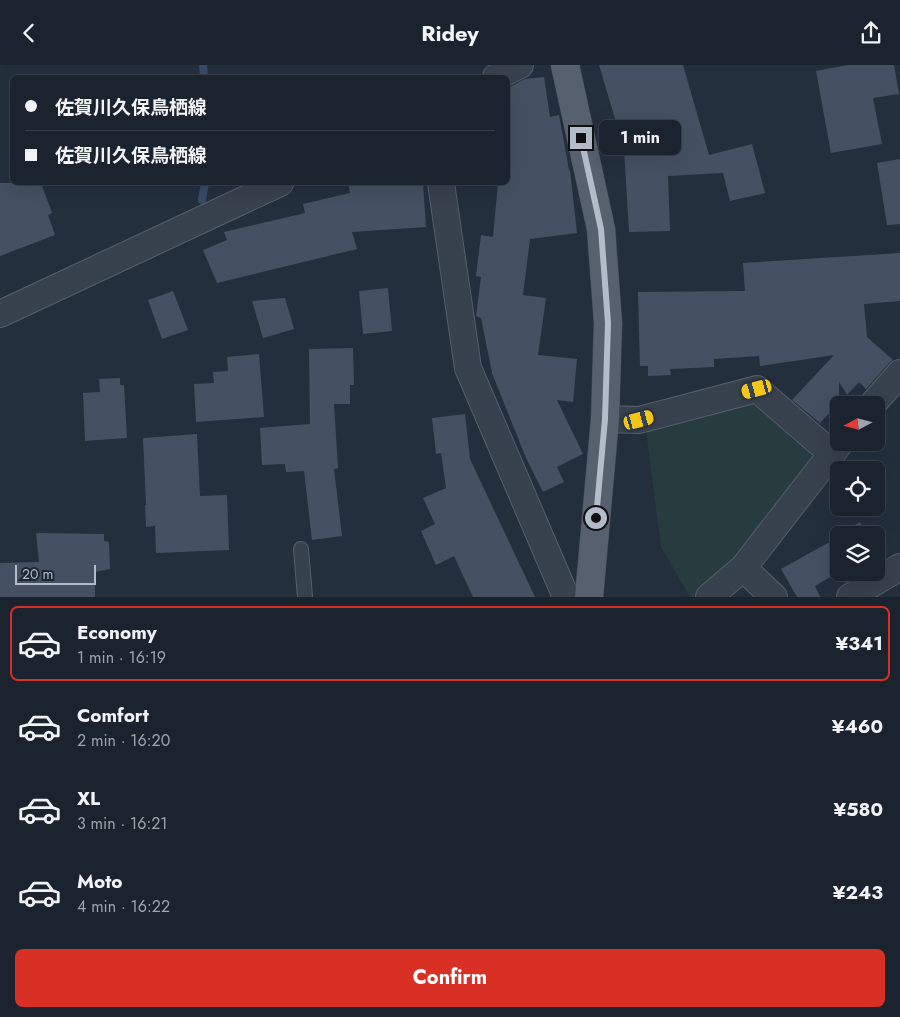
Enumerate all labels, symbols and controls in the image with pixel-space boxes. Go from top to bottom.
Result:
text: Ridey [421,17,479,49]
icon: back [15,19,43,47]
icon: share [857,19,885,47]
text: 佐賀川久保鳥栖線 [55,94,207,121]
callout: 1 min [598,121,681,155]
text: 1 min [620,126,660,149]
route end [570,127,592,149]
text: 佐賀川久保鳥栖線 [55,142,207,169]
car [740,378,773,400]
north arrow [830,396,885,451]
map controls [830,396,885,581]
car [622,409,655,431]
button: locate [830,461,885,516]
route start [585,507,607,529]
button: layers [830,526,885,581]
scale bar [15,562,96,585]
text: 20 m [22,564,54,584]
text: Economy [77,619,157,646]
icon: car [17,621,62,666]
text: ¥341 [836,630,883,657]
text: 1 min · 16:19 [77,646,166,669]
text: Comfort [77,702,149,729]
icon: car [17,704,62,749]
text: ¥460 [832,713,883,740]
text: 2 min · 16:20 [77,729,170,752]
text: XL [77,785,100,812]
icon: car [17,787,62,832]
text: ¥580 [834,796,883,823]
text: 3 min · 16:21 [77,812,168,835]
text: Moto [77,868,122,895]
icon: car [17,870,62,915]
text: ¥243 [833,879,883,906]
text: 4 min · 16:22 [77,895,170,918]
button: Confirm [15,949,885,1007]

